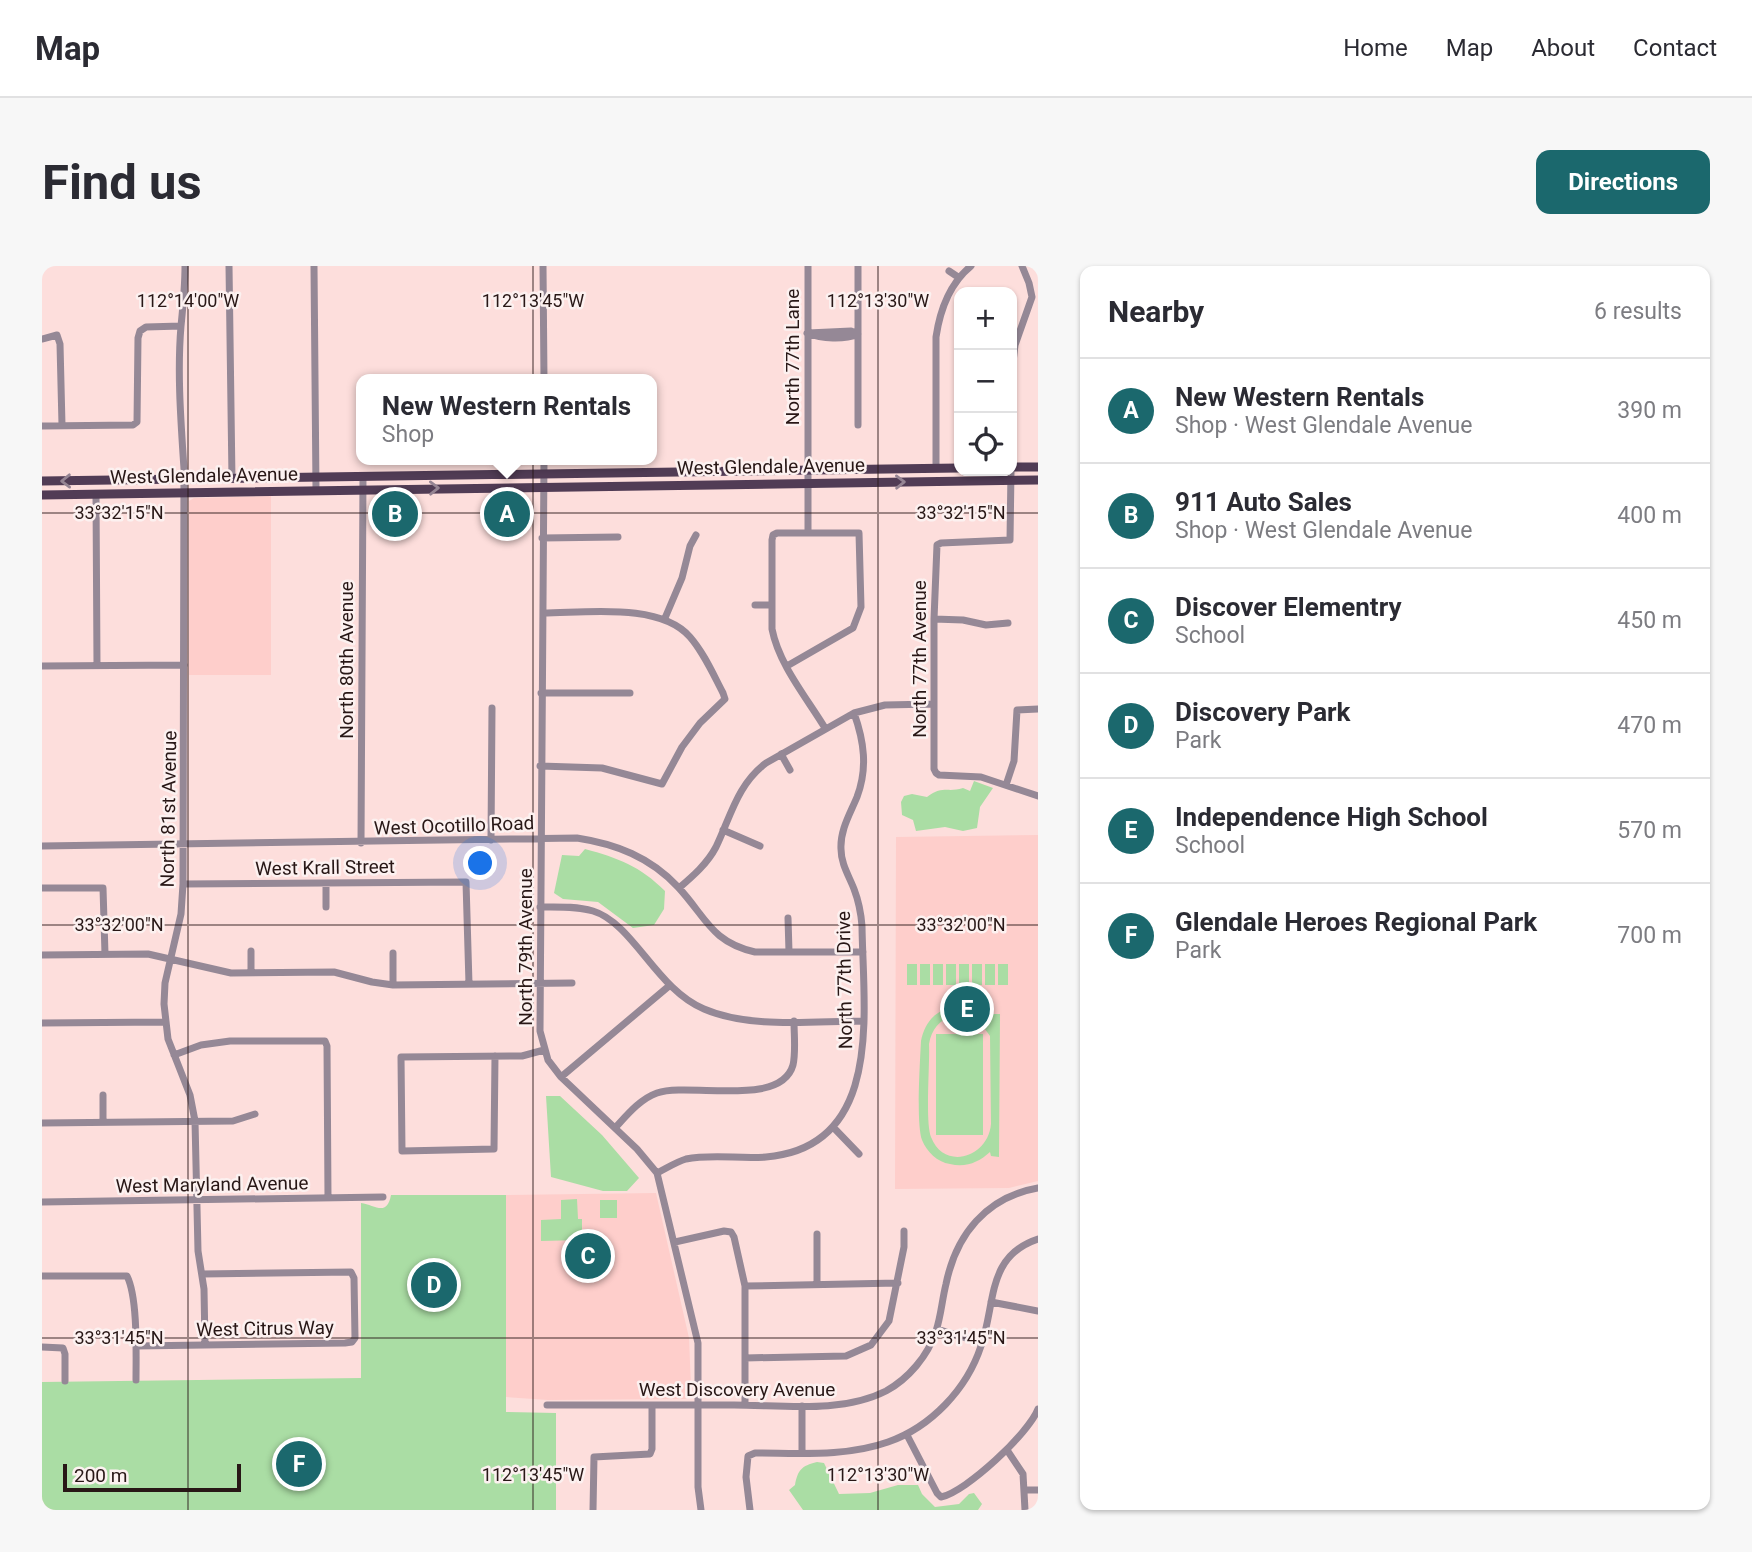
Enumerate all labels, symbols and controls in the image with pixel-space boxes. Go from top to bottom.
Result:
text: Map [35,29,100,68]
text: Home [1343,34,1408,62]
text: Map [1446,34,1493,62]
text: About [1531,34,1595,62]
text: Contact [1633,34,1717,62]
button: Directions [1536,150,1710,214]
text: Find us [42,154,202,211]
map controls [954,287,1017,476]
button: + [954,287,1017,350]
street label: North 77th Lane [781,289,804,425]
text: 112°14'00"W [137,290,239,311]
text: 112°13'45"W [482,290,584,311]
text: 112°13'30"W [827,290,929,311]
text: Nearby [1108,294,1204,329]
text: 6 results [1594,298,1682,325]
button: − [954,350,1017,413]
popup [356,374,657,465]
text: New Western Rentals [1175,382,1424,412]
text: New Western Rentals [382,391,631,421]
text: A [1123,397,1139,424]
text: 390 m [1617,397,1682,424]
text: Shop · West Glendale Avenue [1175,412,1472,439]
button: locate [954,413,1017,476]
text: Shop [382,421,434,448]
street label: West Glendale Avenue [677,453,865,480]
street label: West Glendale Avenue [110,462,298,489]
one-way arrow [61,473,71,489]
one-way arrow [895,474,905,490]
one-way arrow [428,481,439,496]
text: 911 Auto Sales [1175,487,1352,517]
pin: B [372,488,418,540]
pin: A [484,488,530,540]
text: 33°32'15"N [74,502,164,523]
text: 33°32'15"N [916,502,1006,523]
text: B [1124,502,1138,529]
text: 400 m [1617,502,1682,529]
text: Shop · West Glendale Avenue [1175,517,1472,544]
street label: North 77th Avenue [908,580,931,738]
street label: North 80th Avenue [335,581,358,739]
text: Discover Elementry [1175,592,1402,622]
text: C [1123,607,1139,634]
text: 450 m [1617,607,1682,634]
text: School [1175,622,1245,649]
text: Discovery Park [1175,697,1350,727]
text: D [1124,712,1138,739]
text: 470 m [1617,712,1682,739]
text: Park [1175,727,1221,754]
street label: North 81st Avenue [156,730,181,888]
text: Independence High School [1175,802,1488,832]
street label: West Ocotillo Road [373,811,535,840]
text: E [1125,817,1137,844]
text: 570 m [1617,817,1682,844]
text: School [1175,832,1245,859]
your location [463,846,497,880]
street label: West Krall Street [255,855,395,880]
street label: North 79th Avenue [514,868,537,1026]
text: Glendale Heroes Regional Park [1175,907,1537,937]
street label: North 77th Drive [832,911,857,1049]
text: 33°32'00"N [74,914,164,935]
text: 33°32'00"N [916,914,1006,935]
text: F [1125,922,1137,949]
text: 700 m [1617,922,1682,949]
text: Park [1175,937,1221,964]
pin: E [944,983,990,1035]
street label: West Maryland Avenue [115,1171,309,1198]
pin: C [565,1230,611,1282]
pin: D [411,1259,457,1311]
street label: West Citrus Way [196,1316,334,1341]
text: 33°31'45"N [74,1327,164,1348]
text: 33°31'45"N [916,1327,1006,1348]
street label: West Discovery Avenue [639,1378,835,1401]
pin: F [276,1438,322,1490]
scale bar [63,1461,242,1493]
text: 200 m [74,1464,127,1487]
text: 112°13'45"W [482,1464,584,1485]
text: 112°13'30"W [827,1464,929,1485]

